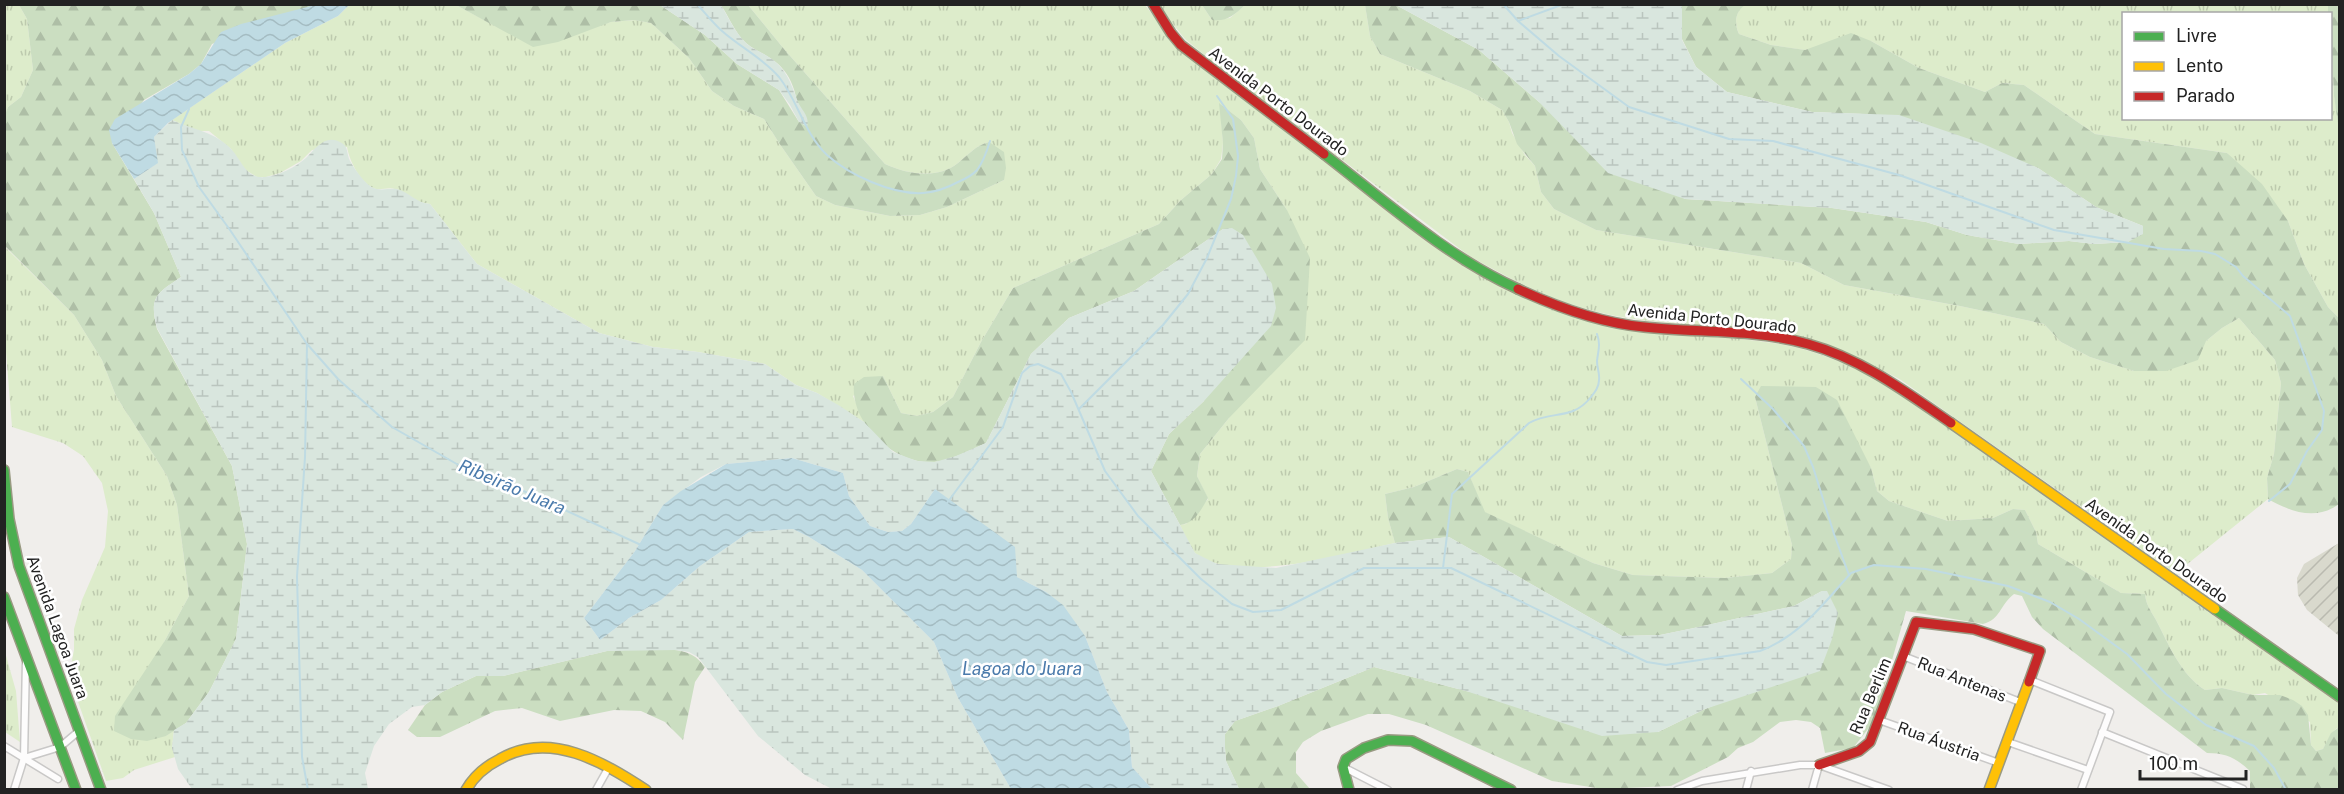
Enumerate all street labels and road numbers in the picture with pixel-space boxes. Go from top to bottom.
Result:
street label: Avenida Porto Dourado [1205,43,1352,160]
street label: Avenida Porto Dourado [1627,300,1797,337]
street label: Avenida Porto Dourado [2082,494,2232,607]
street label: Avenida Lagoa Juara [23,553,92,701]
street label: Rua Antenas [1915,653,2009,706]
street label: Rua Berlim [1846,655,1895,737]
street label: Rua Áustria [1895,717,1983,765]

